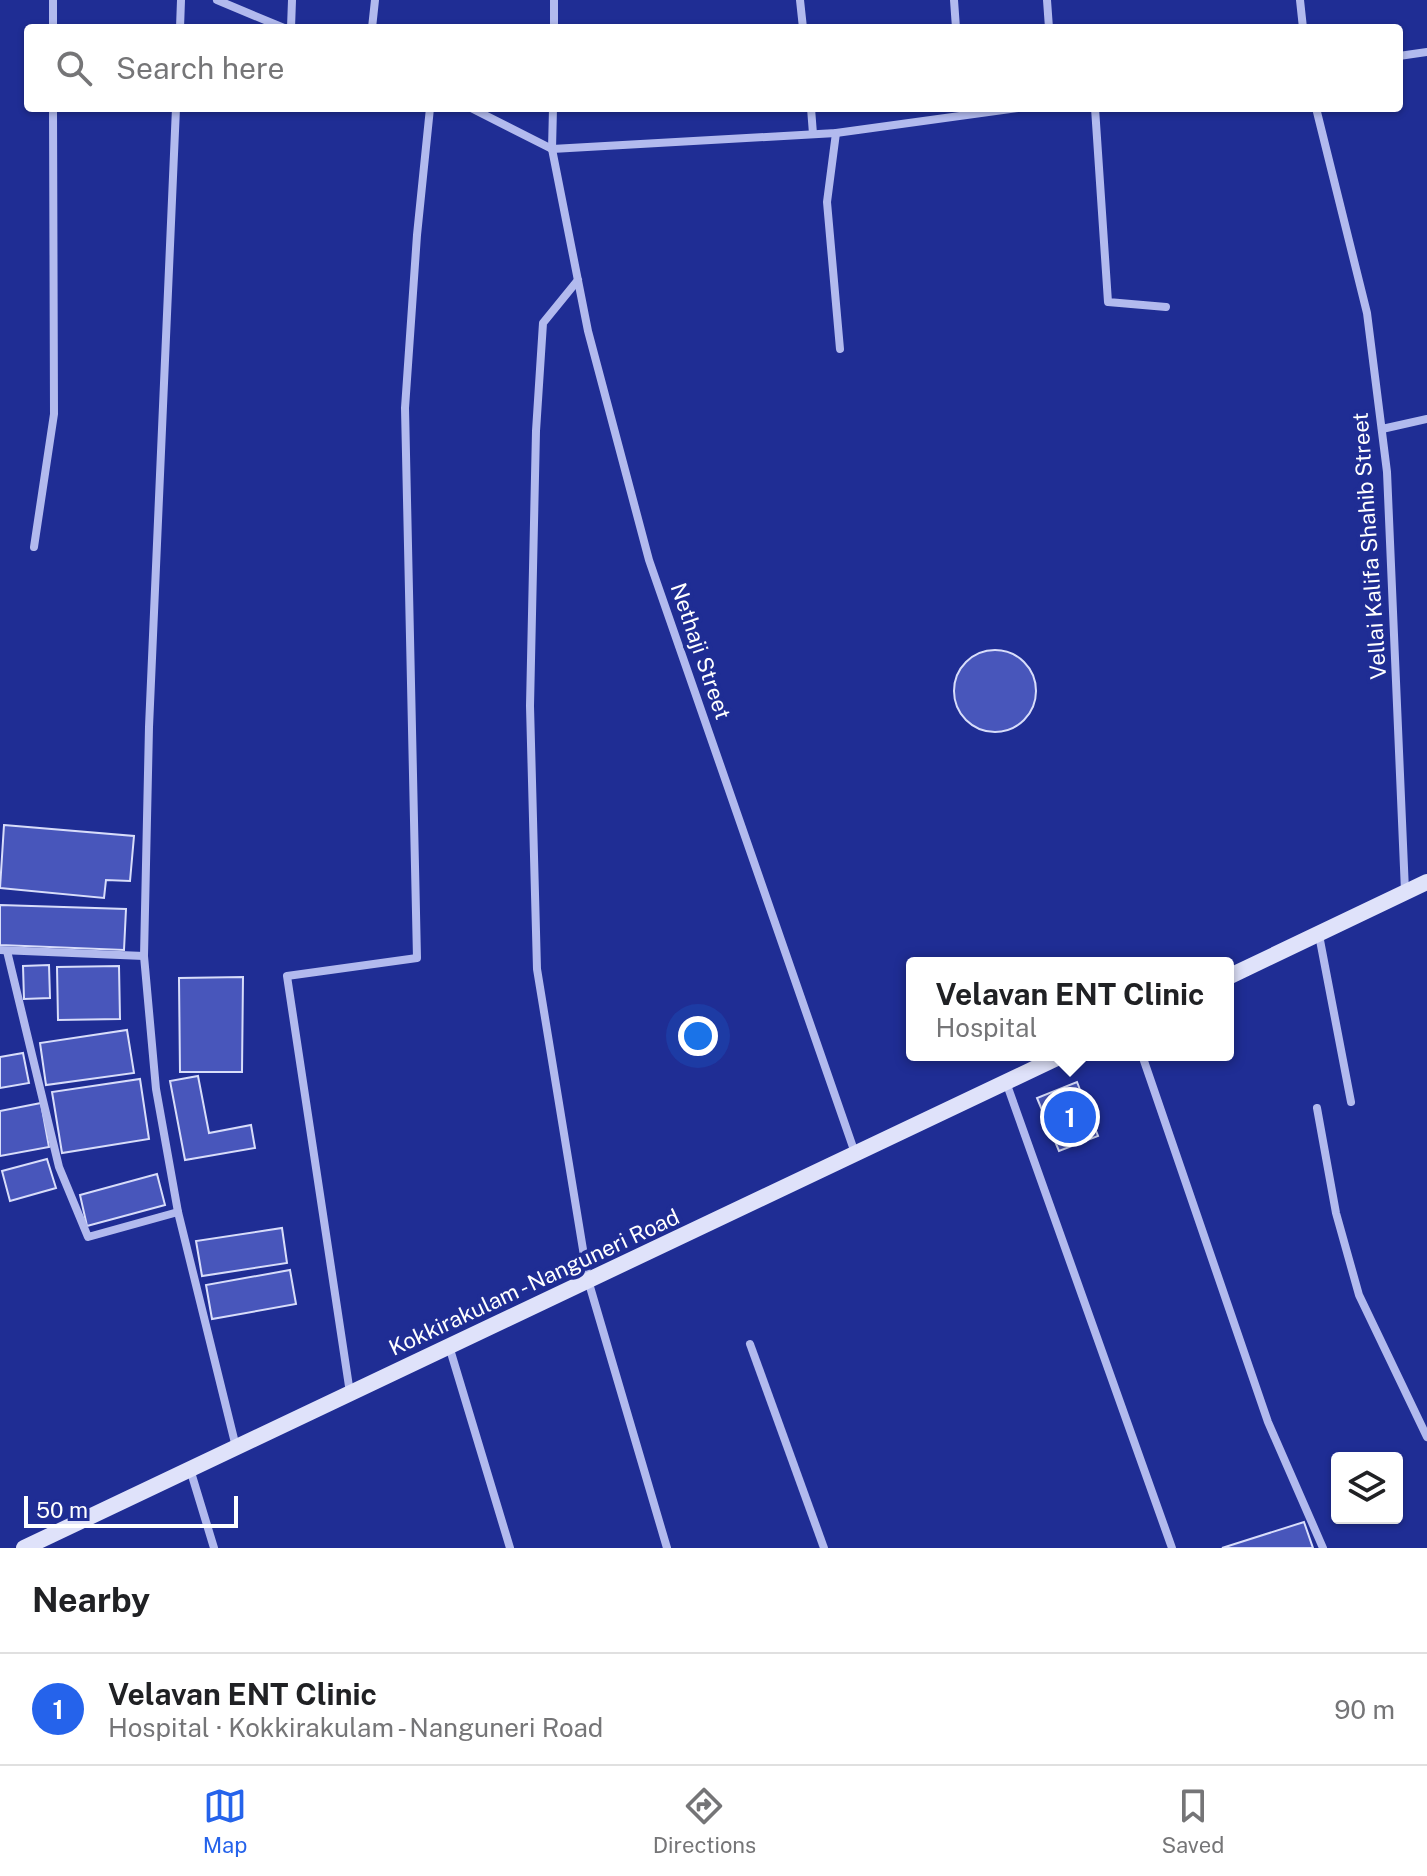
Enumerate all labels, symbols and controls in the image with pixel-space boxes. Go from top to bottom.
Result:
search box [24,24,1403,112]
icon: search [52,46,96,90]
text: Search here [116,50,284,86]
street label: Vellai Kalifa Shahib Street [1347,412,1391,680]
street label: Nethaji Street [665,579,737,723]
popup [906,957,1234,1061]
text: Velavan ENT Clinic [936,976,1204,1012]
text: Hospital [936,1012,1037,1043]
your location [678,1016,718,1056]
pin: 1 [1044,1087,1096,1147]
street label: Kokkirakulam - Nanguneri Road [385,1203,683,1361]
map controls [1331,1452,1403,1524]
button: layers [1331,1452,1403,1524]
scale bar [24,1492,238,1528]
text: 50 m [36,1497,88,1523]
text: Nearby [32,1580,150,1620]
text: Velavan ENT Clinic [108,1676,377,1712]
text: 1 [52,1694,64,1725]
text: 90 m [1334,1694,1395,1725]
text: Hospital · Kokkirakulam - Nanguneri Road [108,1712,603,1743]
tab: Map [203,1784,247,1858]
tab: Directions [653,1784,756,1858]
tab: Saved [1161,1784,1224,1858]

